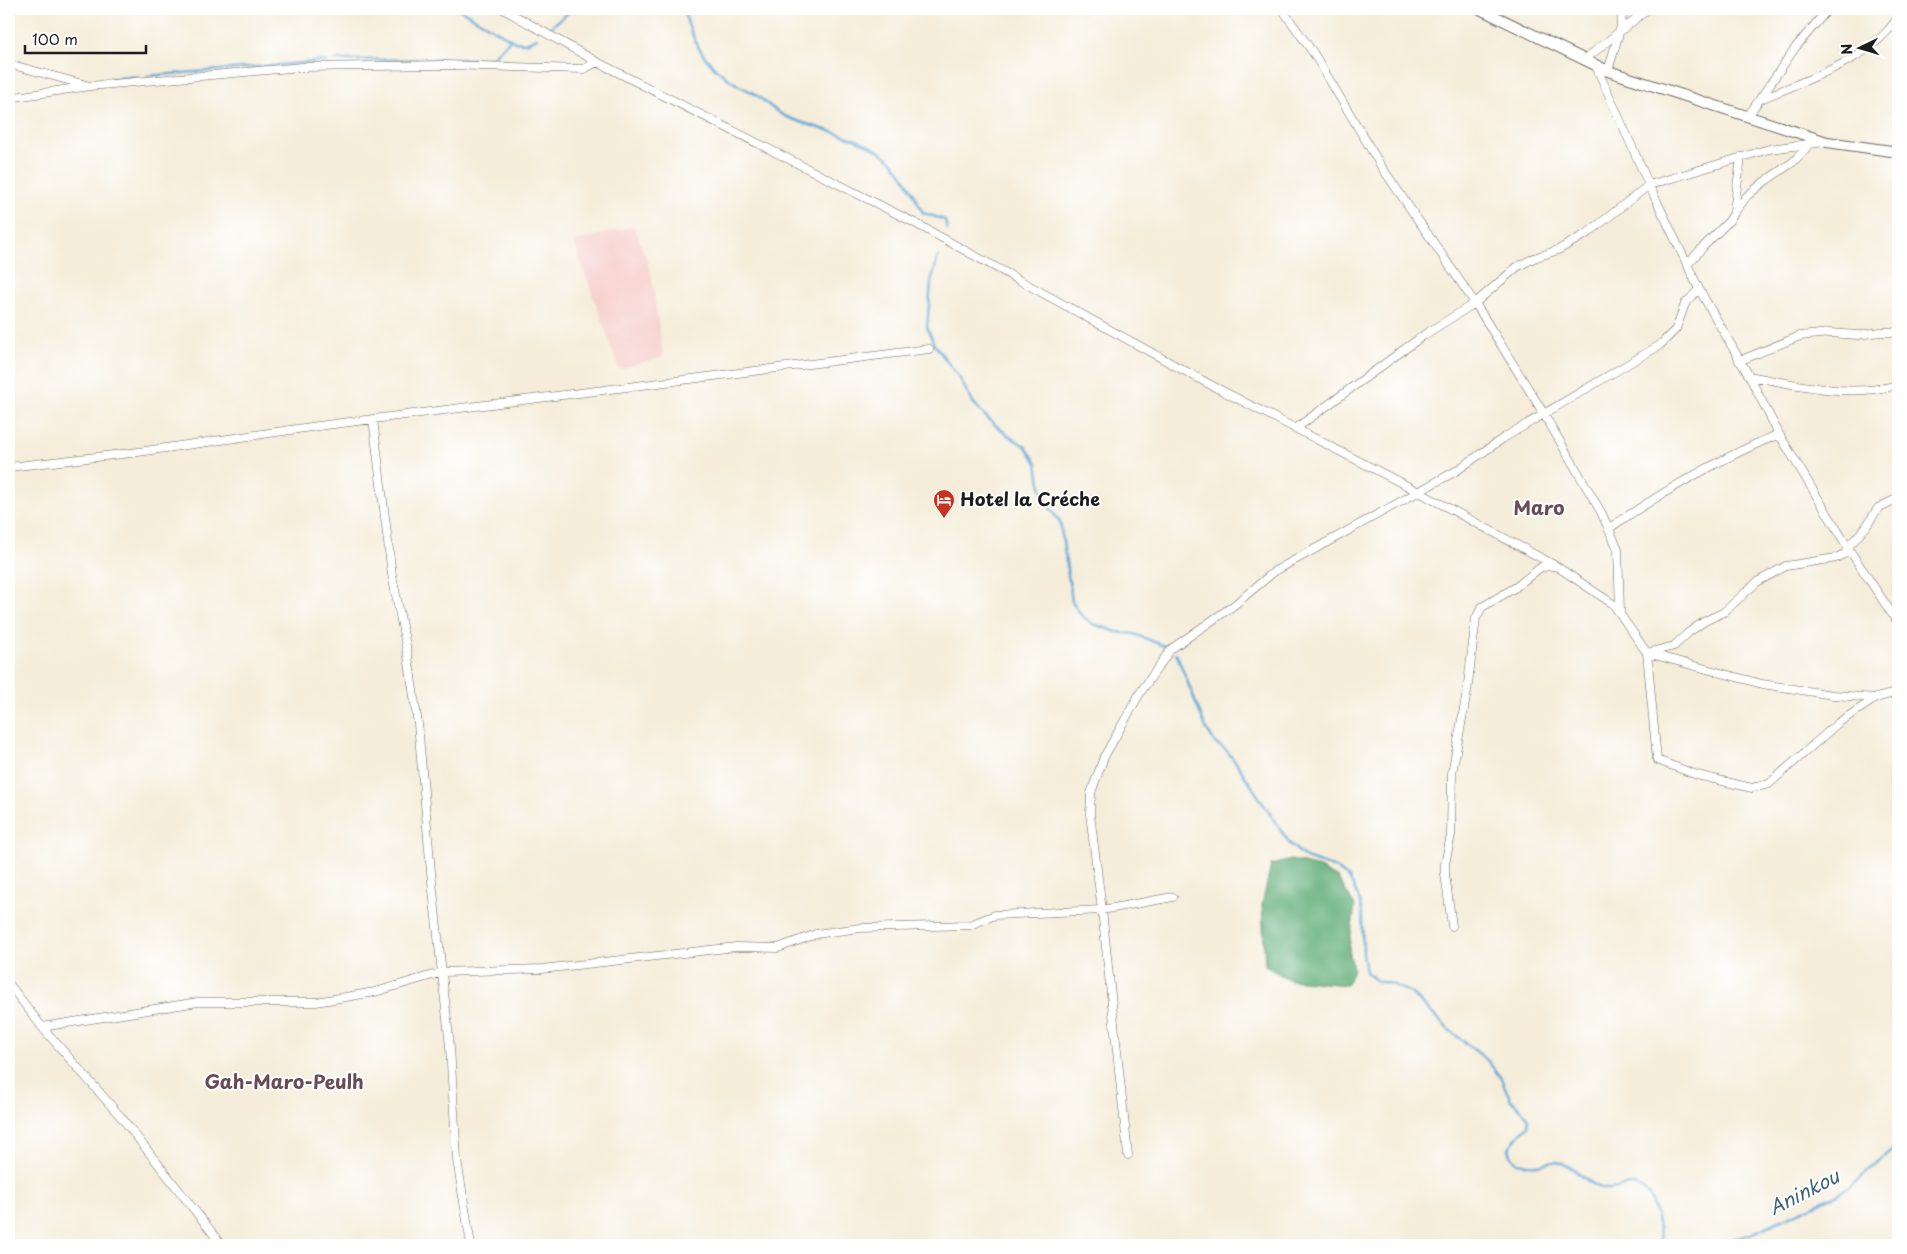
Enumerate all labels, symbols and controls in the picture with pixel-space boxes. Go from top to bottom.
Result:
scale bar [25,22,146,54]
north arrow [1834,22,1884,72]
text: 100 m [32,27,78,50]
text: N [1836,43,1857,56]
place label: Hotel la Créche [960,485,1100,512]
hotel icon: Hotel la Créche [932,488,956,519]
district label: Maro [1514,493,1564,521]
district label: Gah-Maro-Peulh [204,1067,364,1095]
water label: Aninkou [1763,1161,1845,1221]

